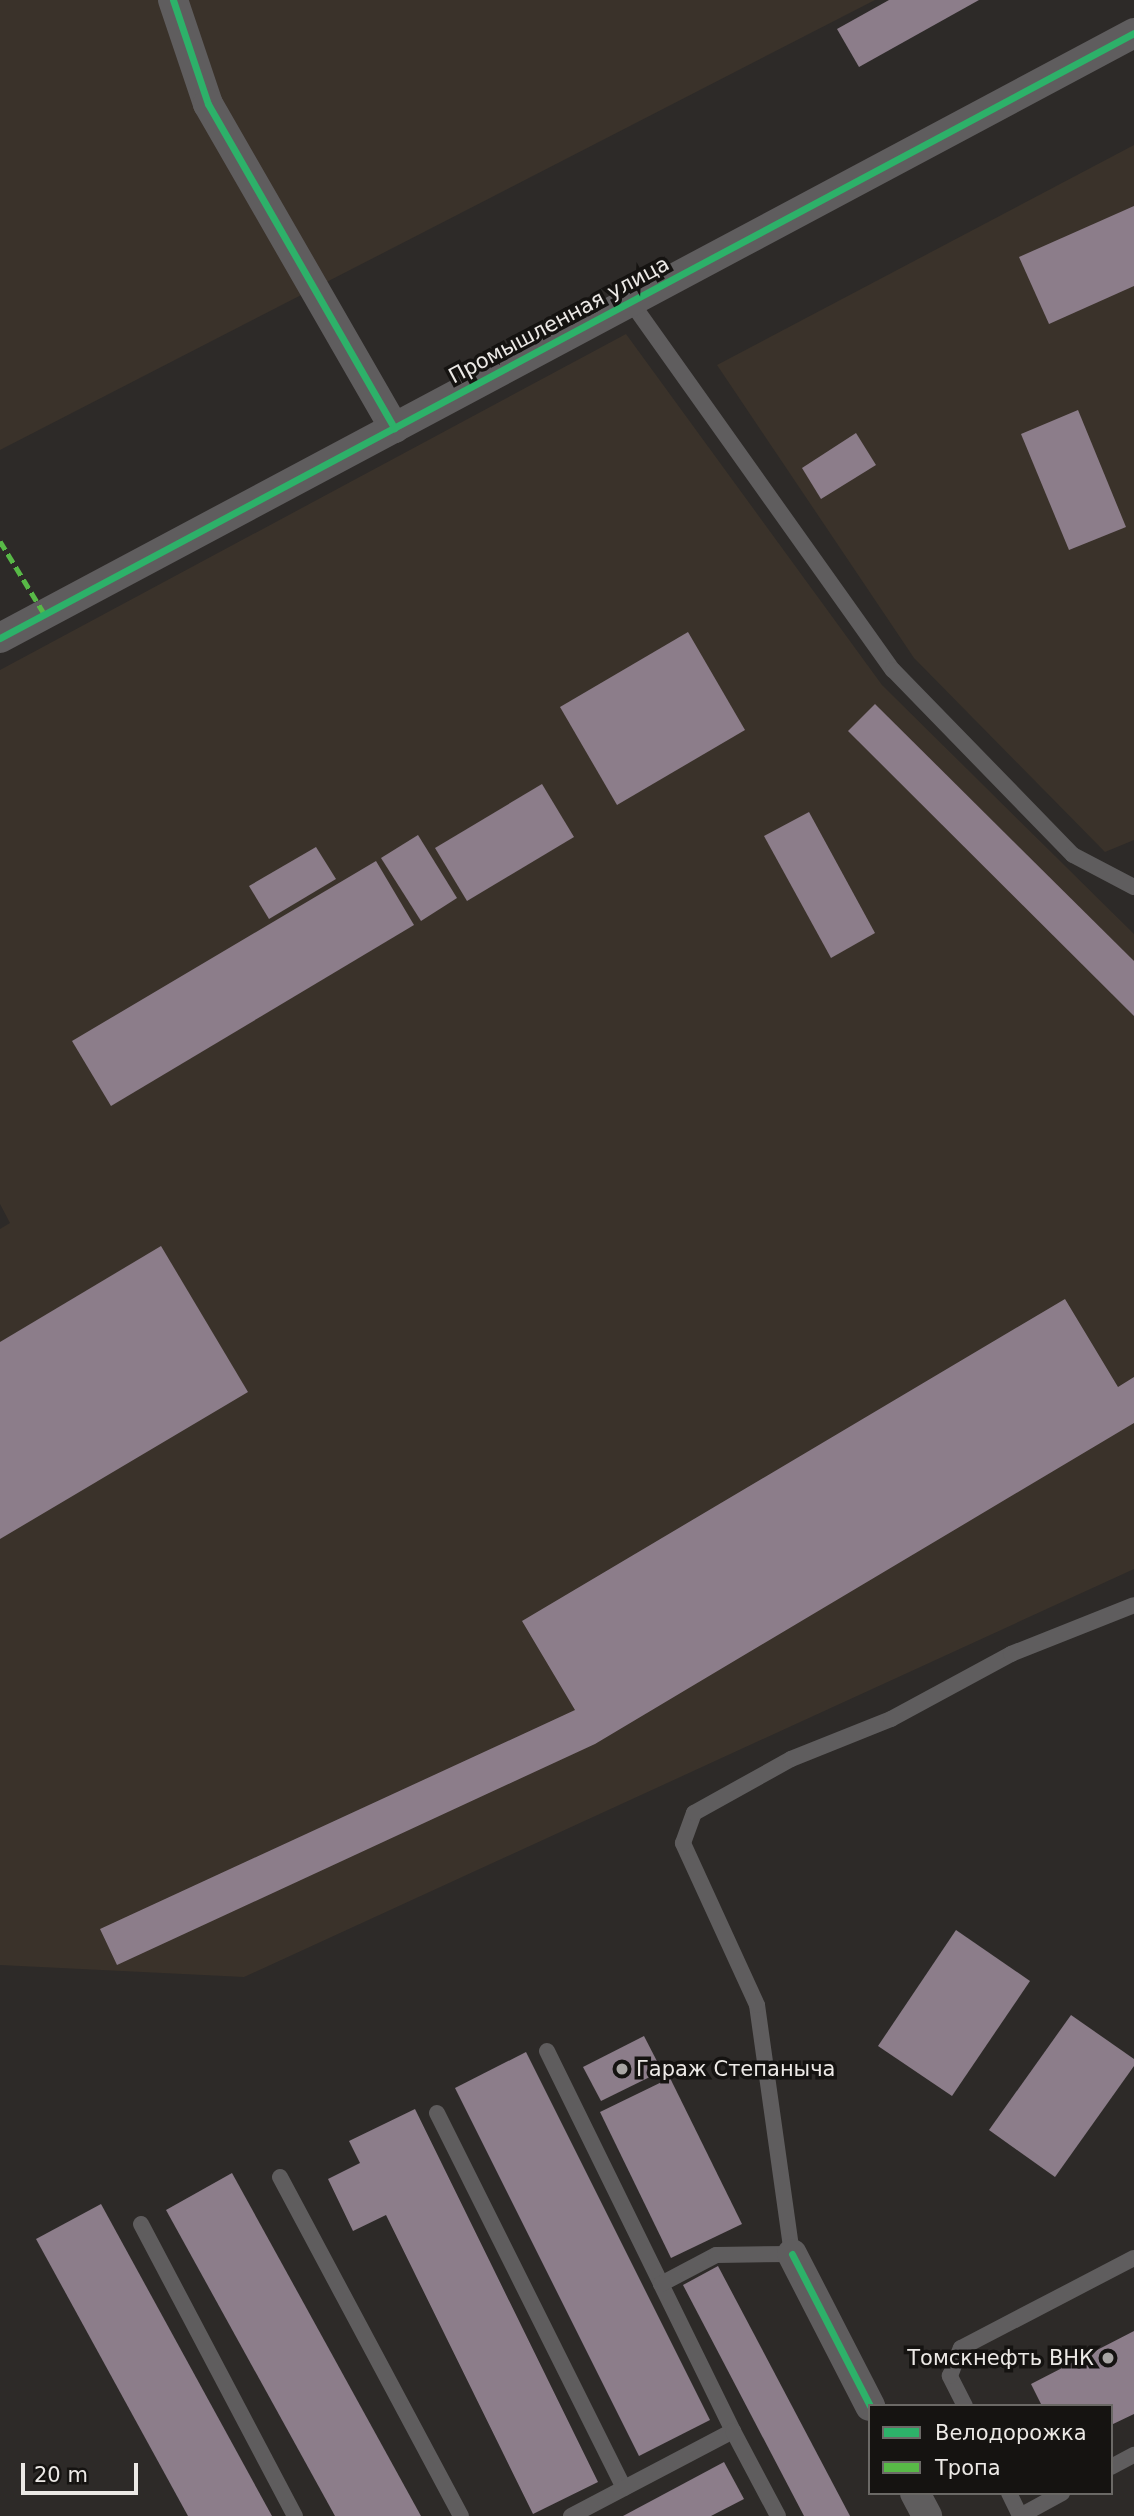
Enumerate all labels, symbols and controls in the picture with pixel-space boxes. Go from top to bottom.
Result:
street label: Промышленная улица [444,251,674,389]
place label: Гараж Степаныча [636,2056,835,2082]
marker: Гараж Степаныча [614,2061,630,2077]
place label: Томскнефть ВНК [907,2345,1094,2371]
marker: Томскнефть ВНК [1100,2350,1116,2366]
legend [868,2404,1113,2495]
text: Велодорожка [935,2421,1087,2445]
scale bar [24,2450,142,2494]
text: Тропа [935,2456,1001,2480]
text: 20 m [34,2463,88,2487]

